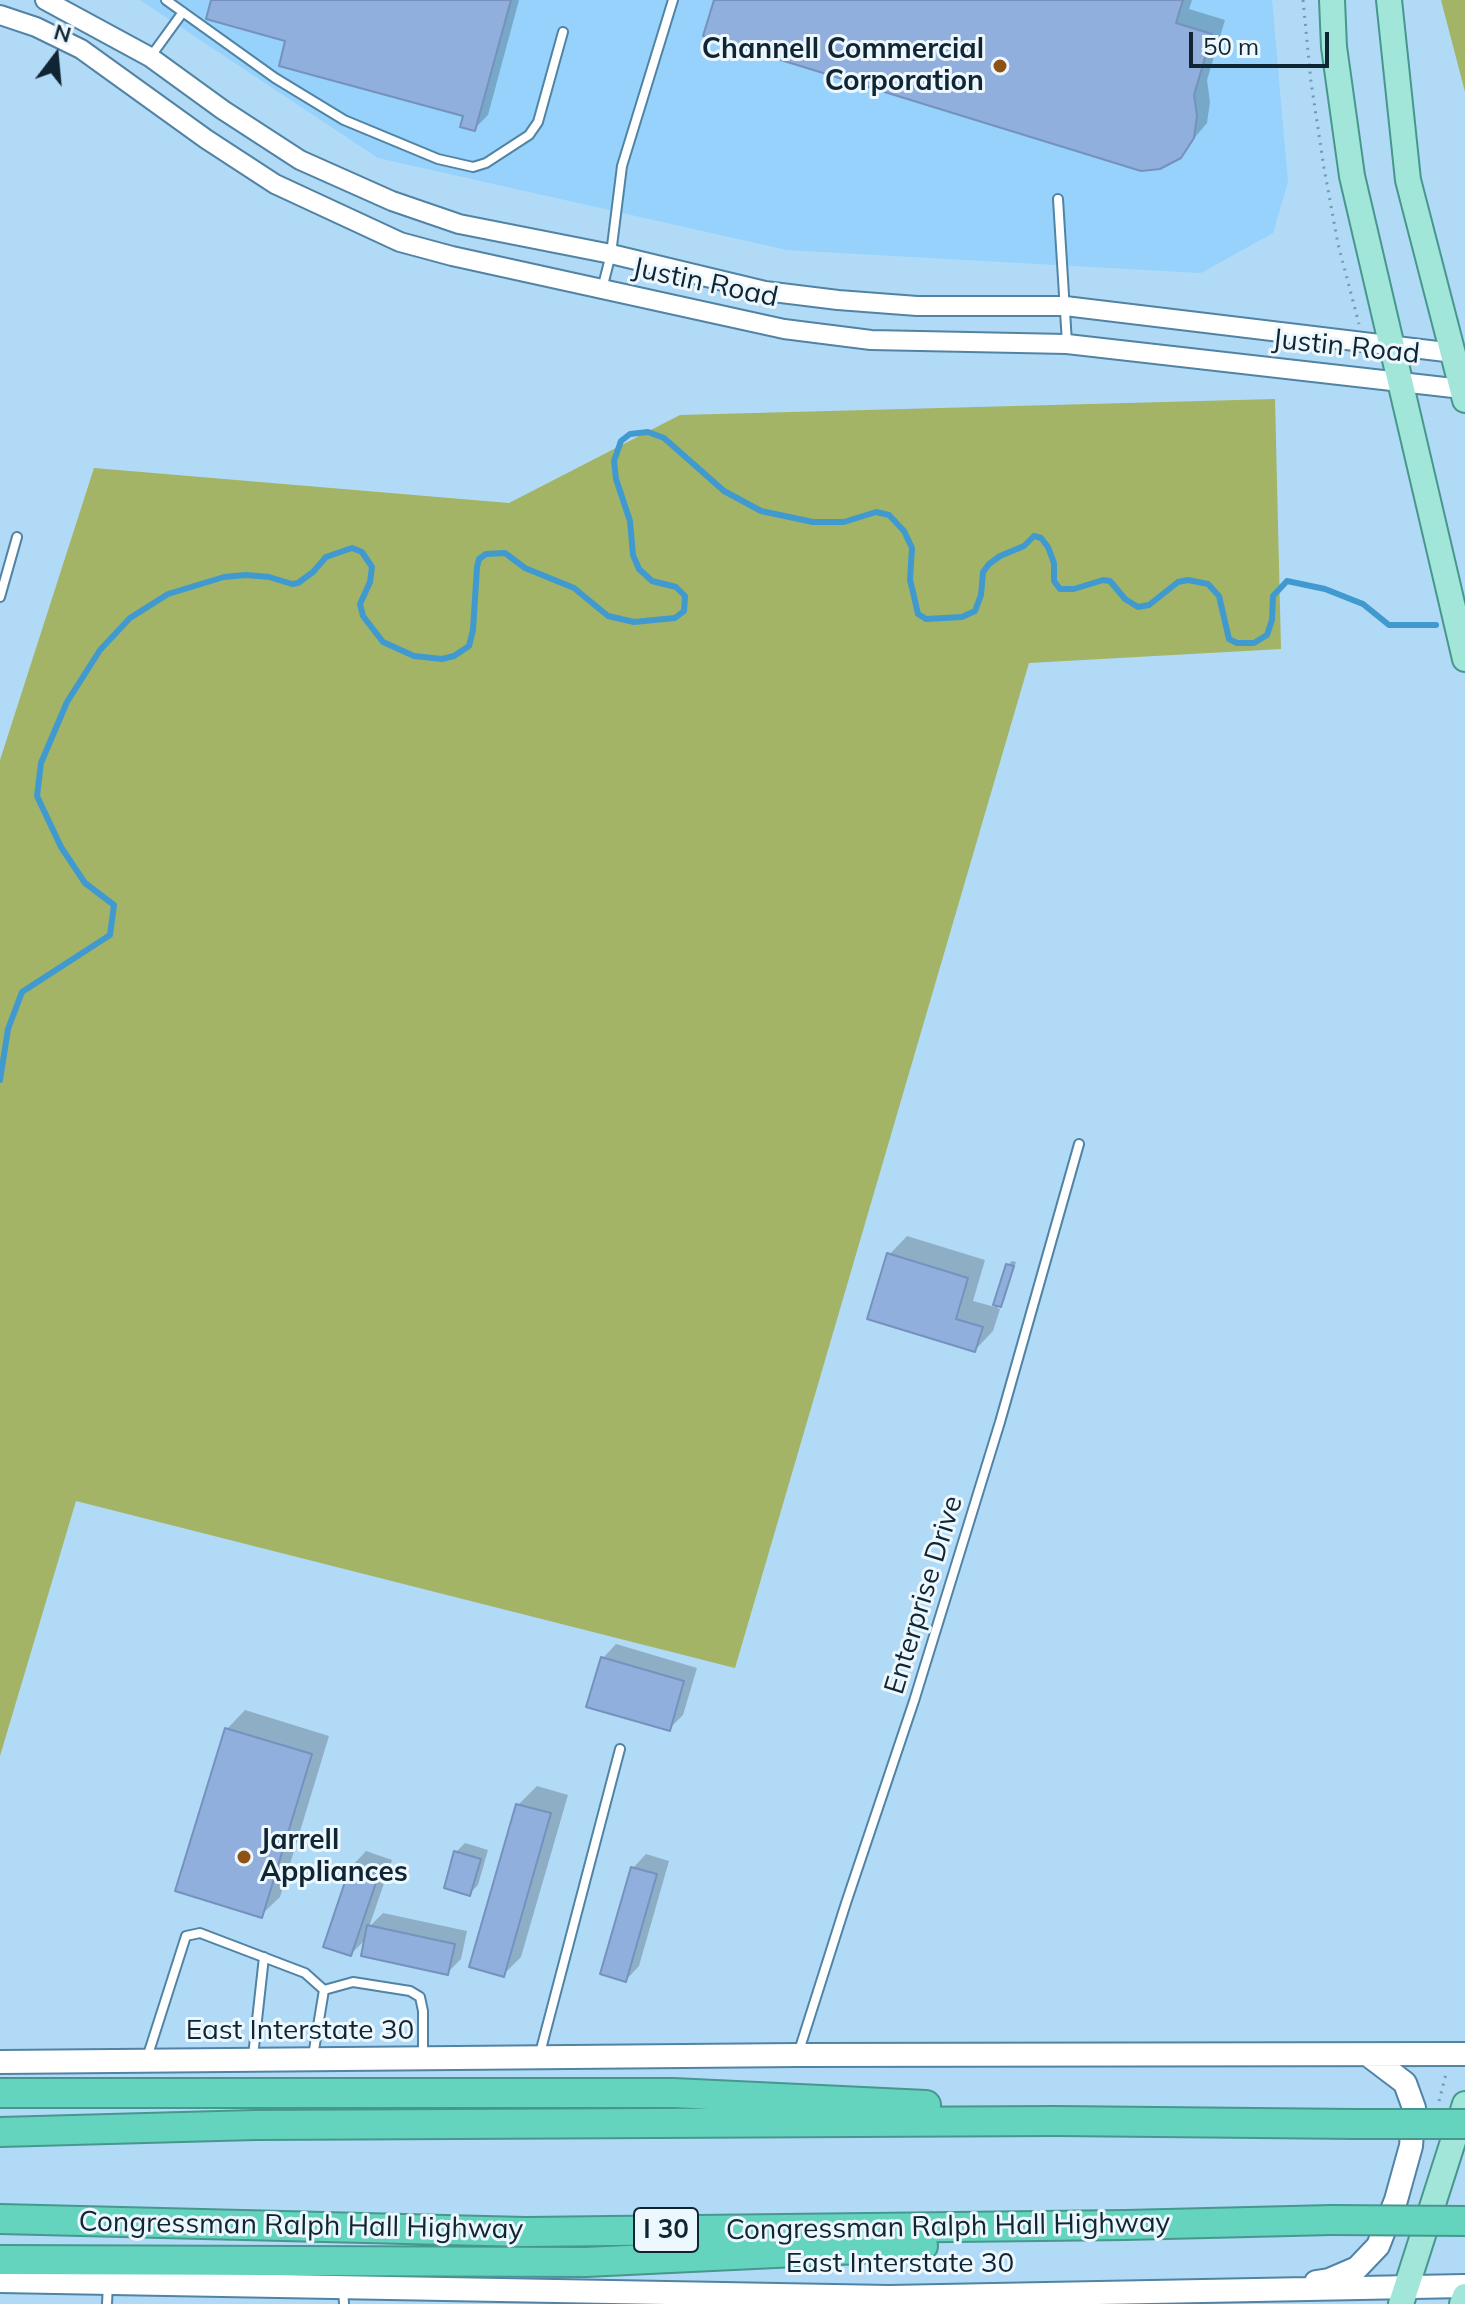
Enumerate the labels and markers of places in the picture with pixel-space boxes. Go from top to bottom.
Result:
place label: Channell Commercial Corporation [702,33,984,99]
marker: Channell Commercial Corporation [991,57,1009,75]
place label: Jarrell Appliances [260,1824,408,1890]
marker: Jarrell Appliances [235,1848,253,1866]

